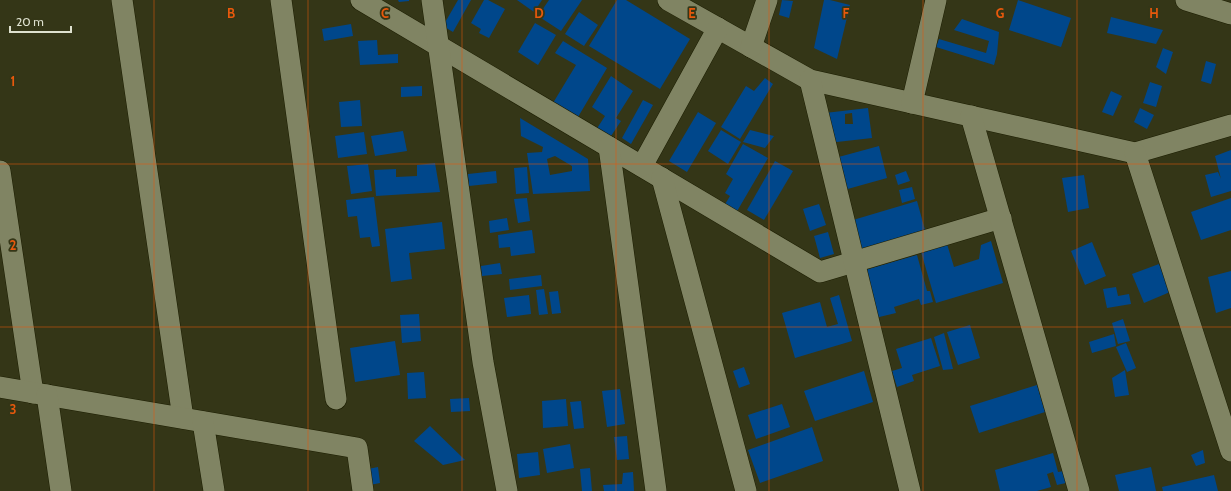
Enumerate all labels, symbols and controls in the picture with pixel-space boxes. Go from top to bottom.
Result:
text: B [227,5,235,21]
text: C [381,5,389,21]
text: D [534,5,544,21]
text: E [688,5,696,21]
text: F [843,5,850,21]
text: G [996,5,1005,21]
text: H [1149,5,1159,21]
scale bar [10,8,71,34]
text: 20 m [16,14,44,29]
text: 1 [11,73,15,89]
text: 2 [10,237,17,253]
text: 3 [9,401,17,417]

